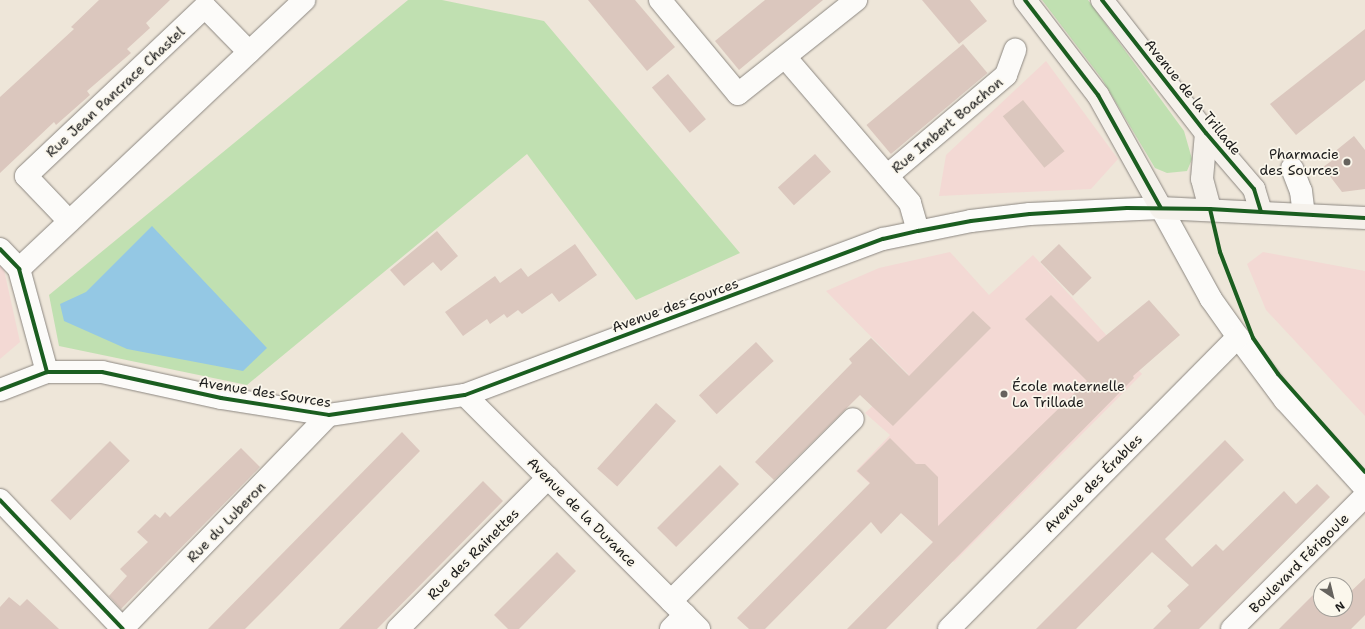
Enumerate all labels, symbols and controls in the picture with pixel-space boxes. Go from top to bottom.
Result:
street label: Rue Jean Pancrace Chastel [42,23,188,161]
street label: Avenue de la Trillade [1141,36,1245,158]
street label: Rue Imbert Boachon [888,74,1006,176]
place label: Pharmacie des Sources [1259,146,1339,178]
marker: Pharmacie des Sources [1342,157,1352,167]
street label: Avenue des Sources [609,274,741,336]
street label: Avenue des Sources [198,373,332,411]
place label: École maternelle La Trillade [1012,378,1125,410]
marker: École maternelle La Trillade [999,389,1009,399]
street label: Avenue des Érables [1040,430,1146,536]
street label: Avenue de la Durance [524,454,640,570]
street label: Rue du Luberon [183,478,269,566]
street label: Rue des Rainettes [424,505,522,603]
street label: Boulevard Férigoule [1246,510,1352,616]
north arrow [1313,577,1353,617]
text: N [1332,598,1347,615]

